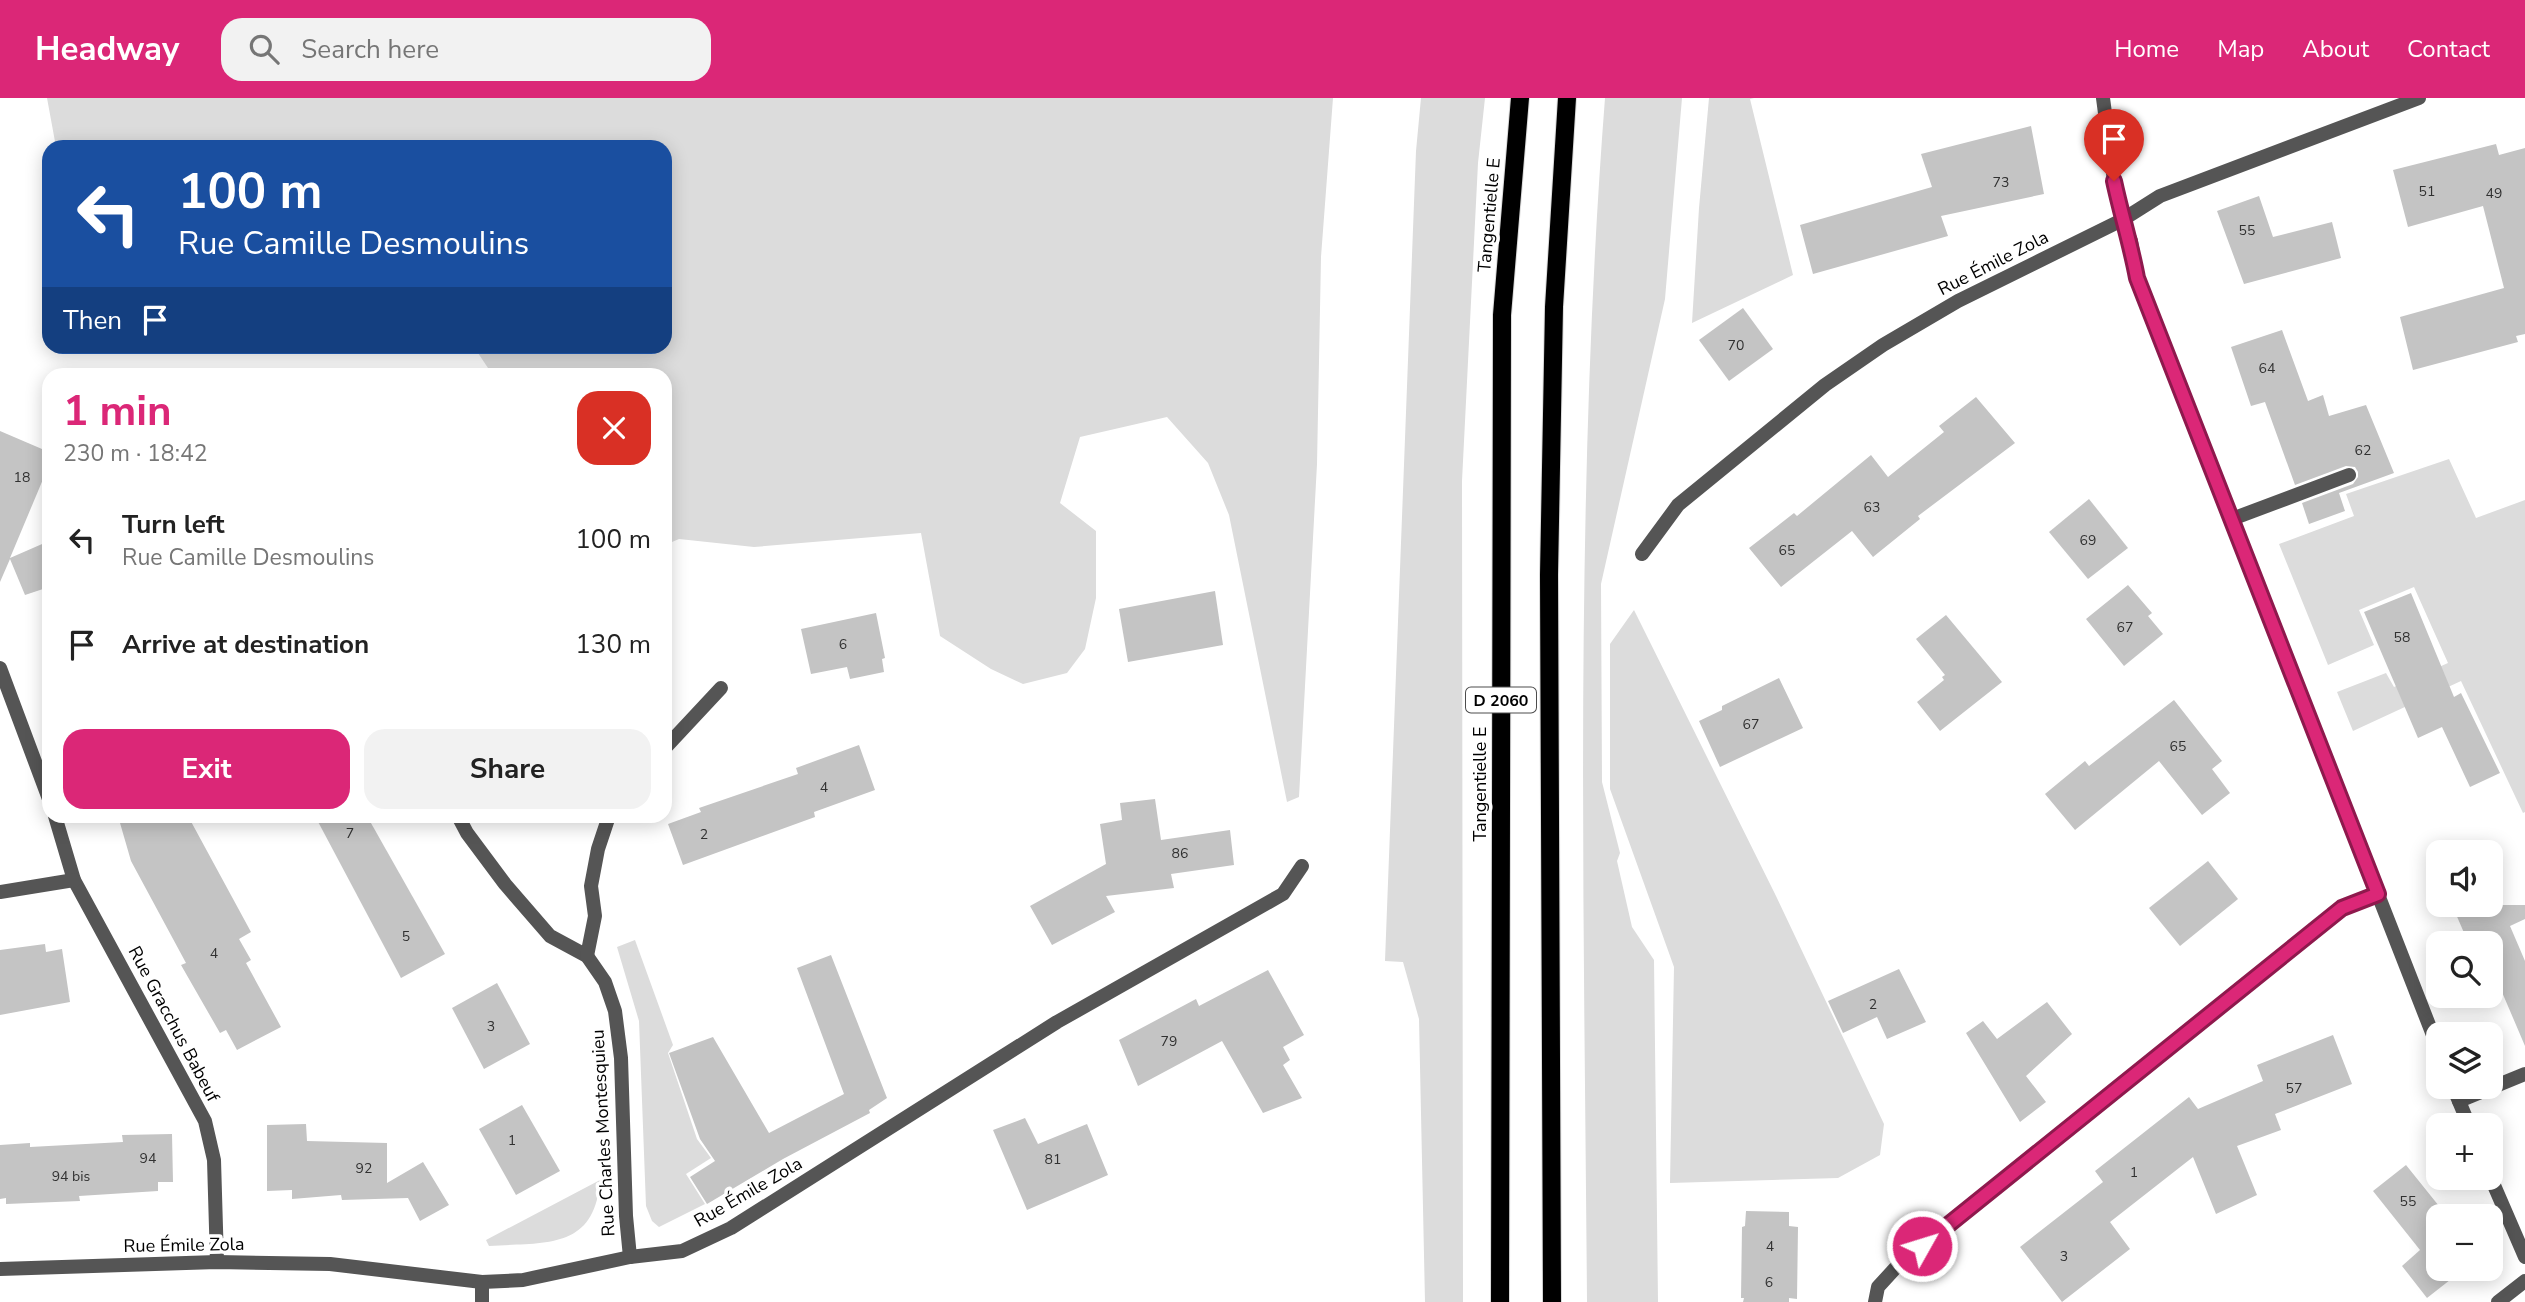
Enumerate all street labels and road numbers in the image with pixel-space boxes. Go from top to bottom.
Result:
street label: Tangentielle E [1472,157,1506,273]
street label: Rue Émile Zola [1934,225,2052,301]
road number: D 2060 [1466,688,1536,712]
street label: Tangentielle E [1468,727,1492,841]
street label: Rue Gracchus Babeuf [123,942,226,1107]
street label: Rue Charles Montesquieu [586,1029,620,1237]
street label: Rue Émile Zola [690,1151,806,1233]
street label: Rue Émile Zola [123,1232,245,1258]

